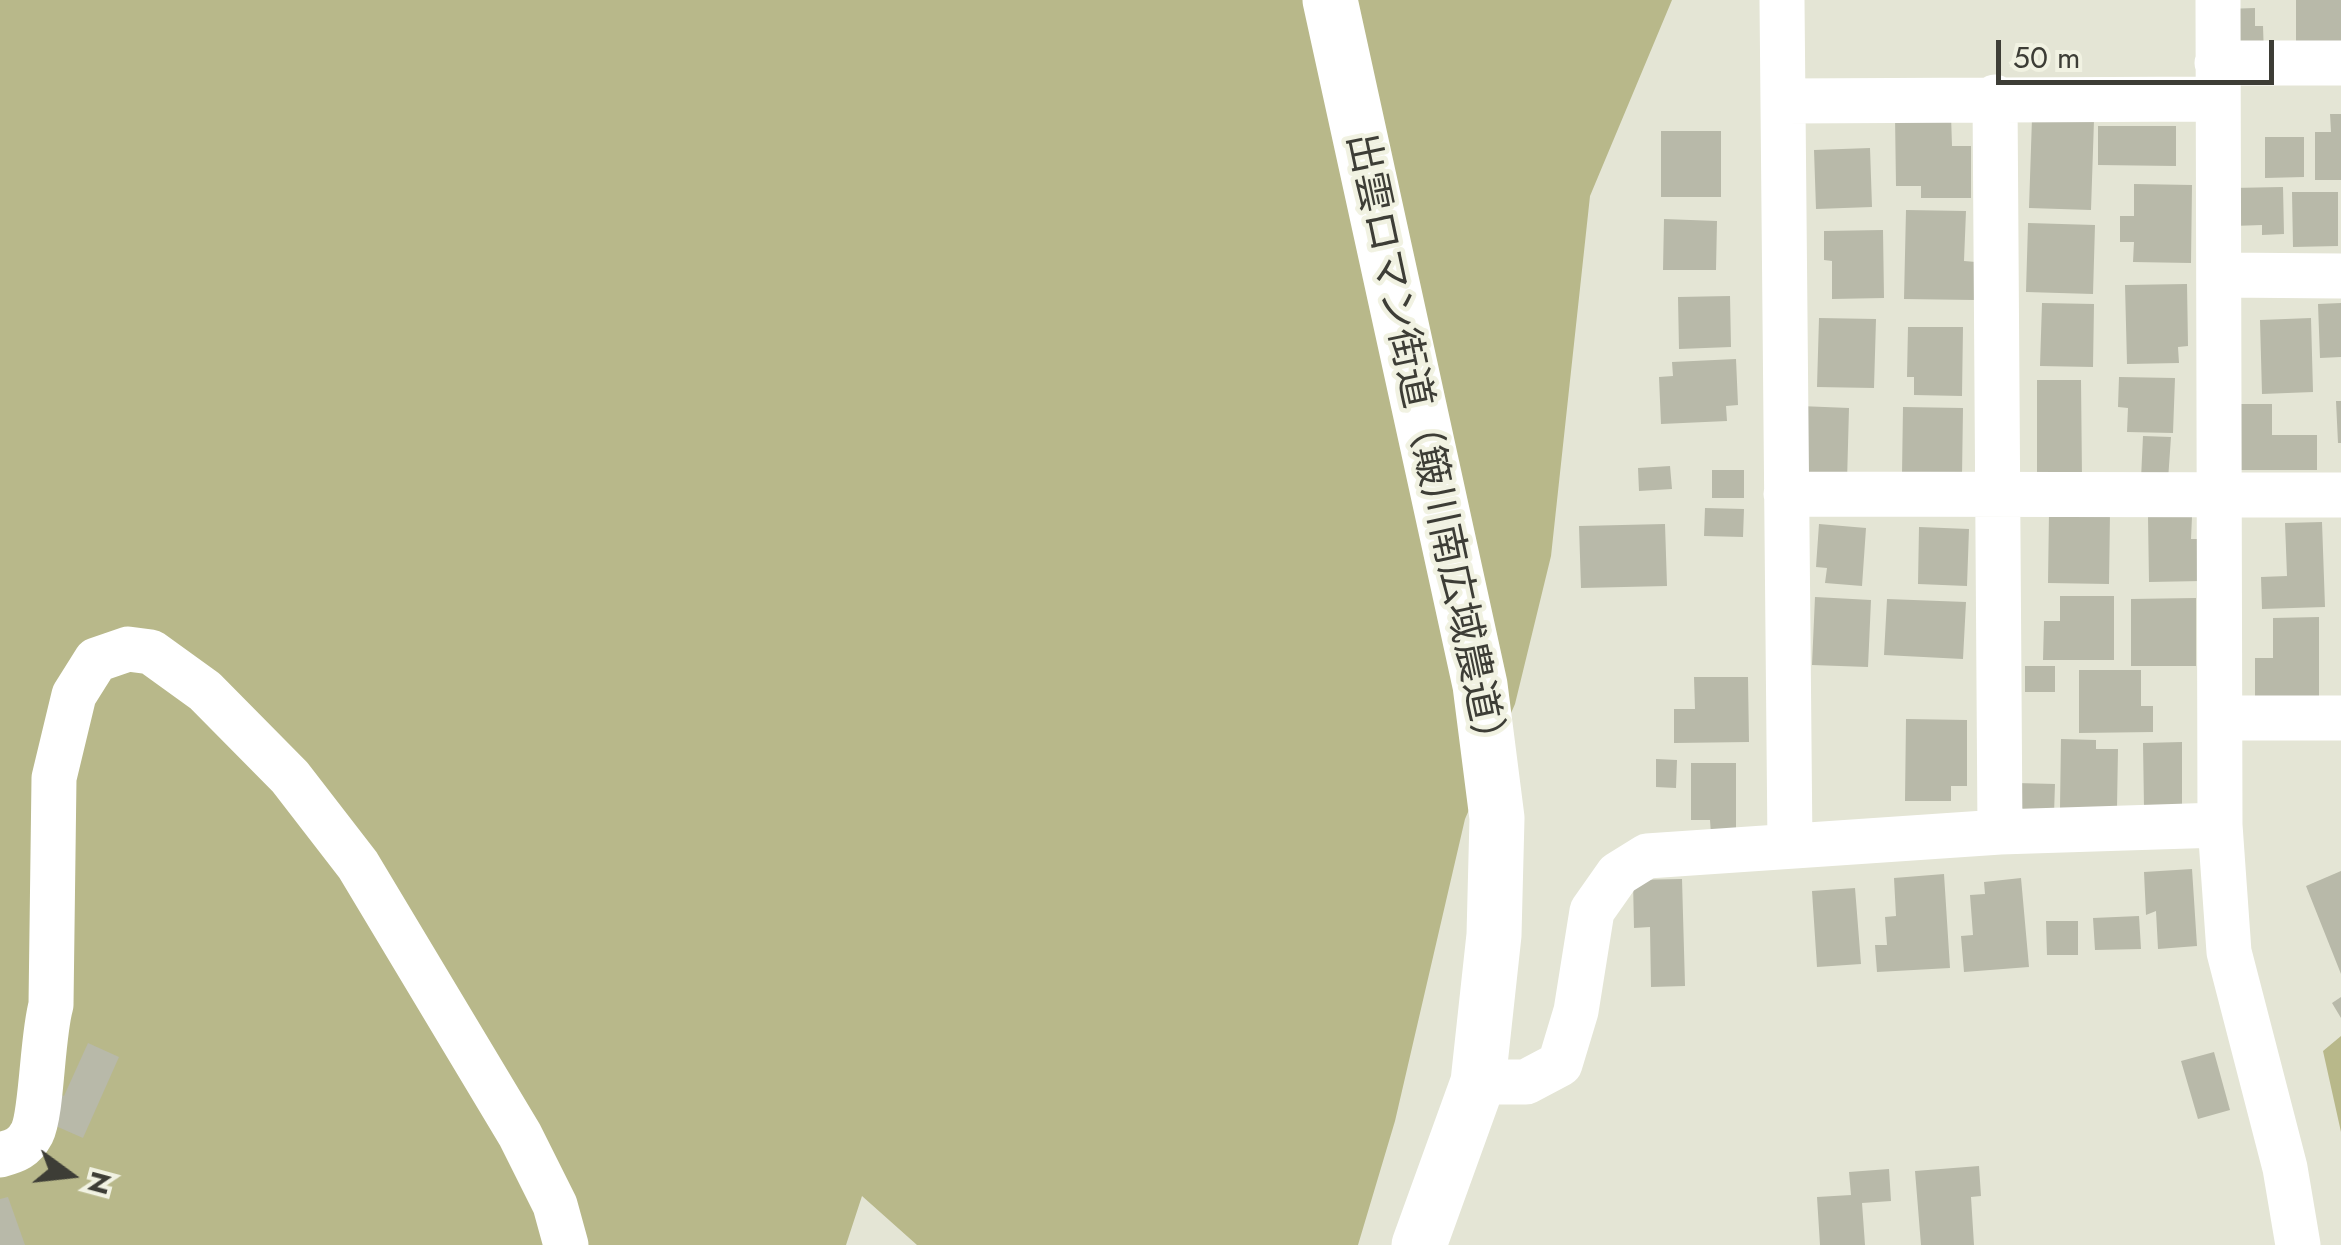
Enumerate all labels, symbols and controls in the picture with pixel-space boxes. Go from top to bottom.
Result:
scale bar [2001,20,2278,82]
text: 50 m [2013,36,2080,79]
street label: 出雲ロマン街道（簸川南広域農道） [1334,129,1514,765]
north arrow [20,1125,120,1225]
text: N [77,1167,122,1199]

